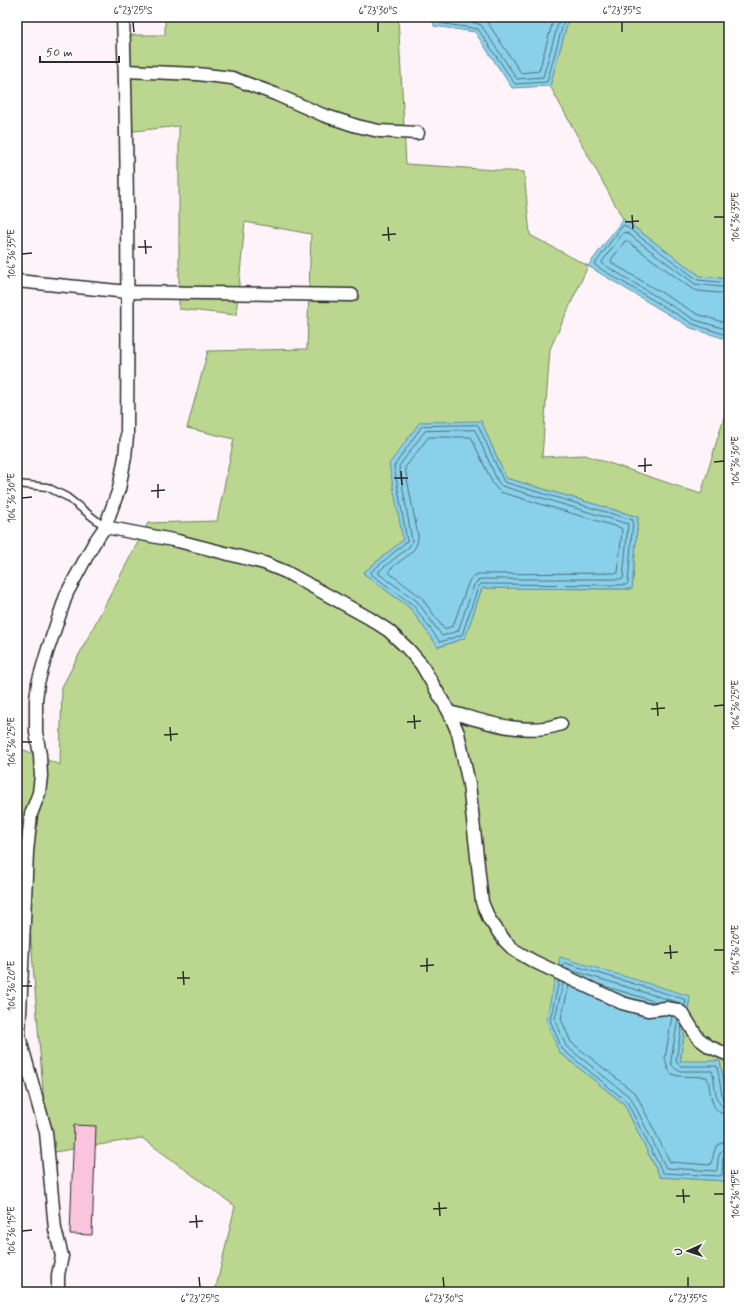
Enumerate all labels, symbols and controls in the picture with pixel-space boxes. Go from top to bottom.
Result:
text: 6°23'25"S [113,4,153,18]
text: 6°23'30"S [358,4,398,18]
text: 6°23'35"S [603,4,642,18]
scale bar [40,38,119,64]
text: 50 m [46,45,73,61]
text: 106°36'35"E [729,192,743,242]
text: 106°36'35"E [5,229,19,279]
text: 106°36'30"E [729,436,743,486]
text: 106°36'30"E [5,473,19,523]
text: 106°36'25"E [729,680,743,730]
text: 106°36'25"E [5,717,19,767]
text: 106°36'20"E [729,925,743,975]
text: 106°36'20"E [5,961,19,1011]
text: 106°36'15"E [729,1169,743,1219]
text: 106°36'15"E [5,1206,19,1256]
north arrow [668,1231,708,1271]
text: U [672,1248,686,1255]
text: 6°23'25"S [180,1292,220,1306]
text: 6°23'30"S [424,1292,464,1306]
text: 6°23'35"S [669,1292,708,1306]

